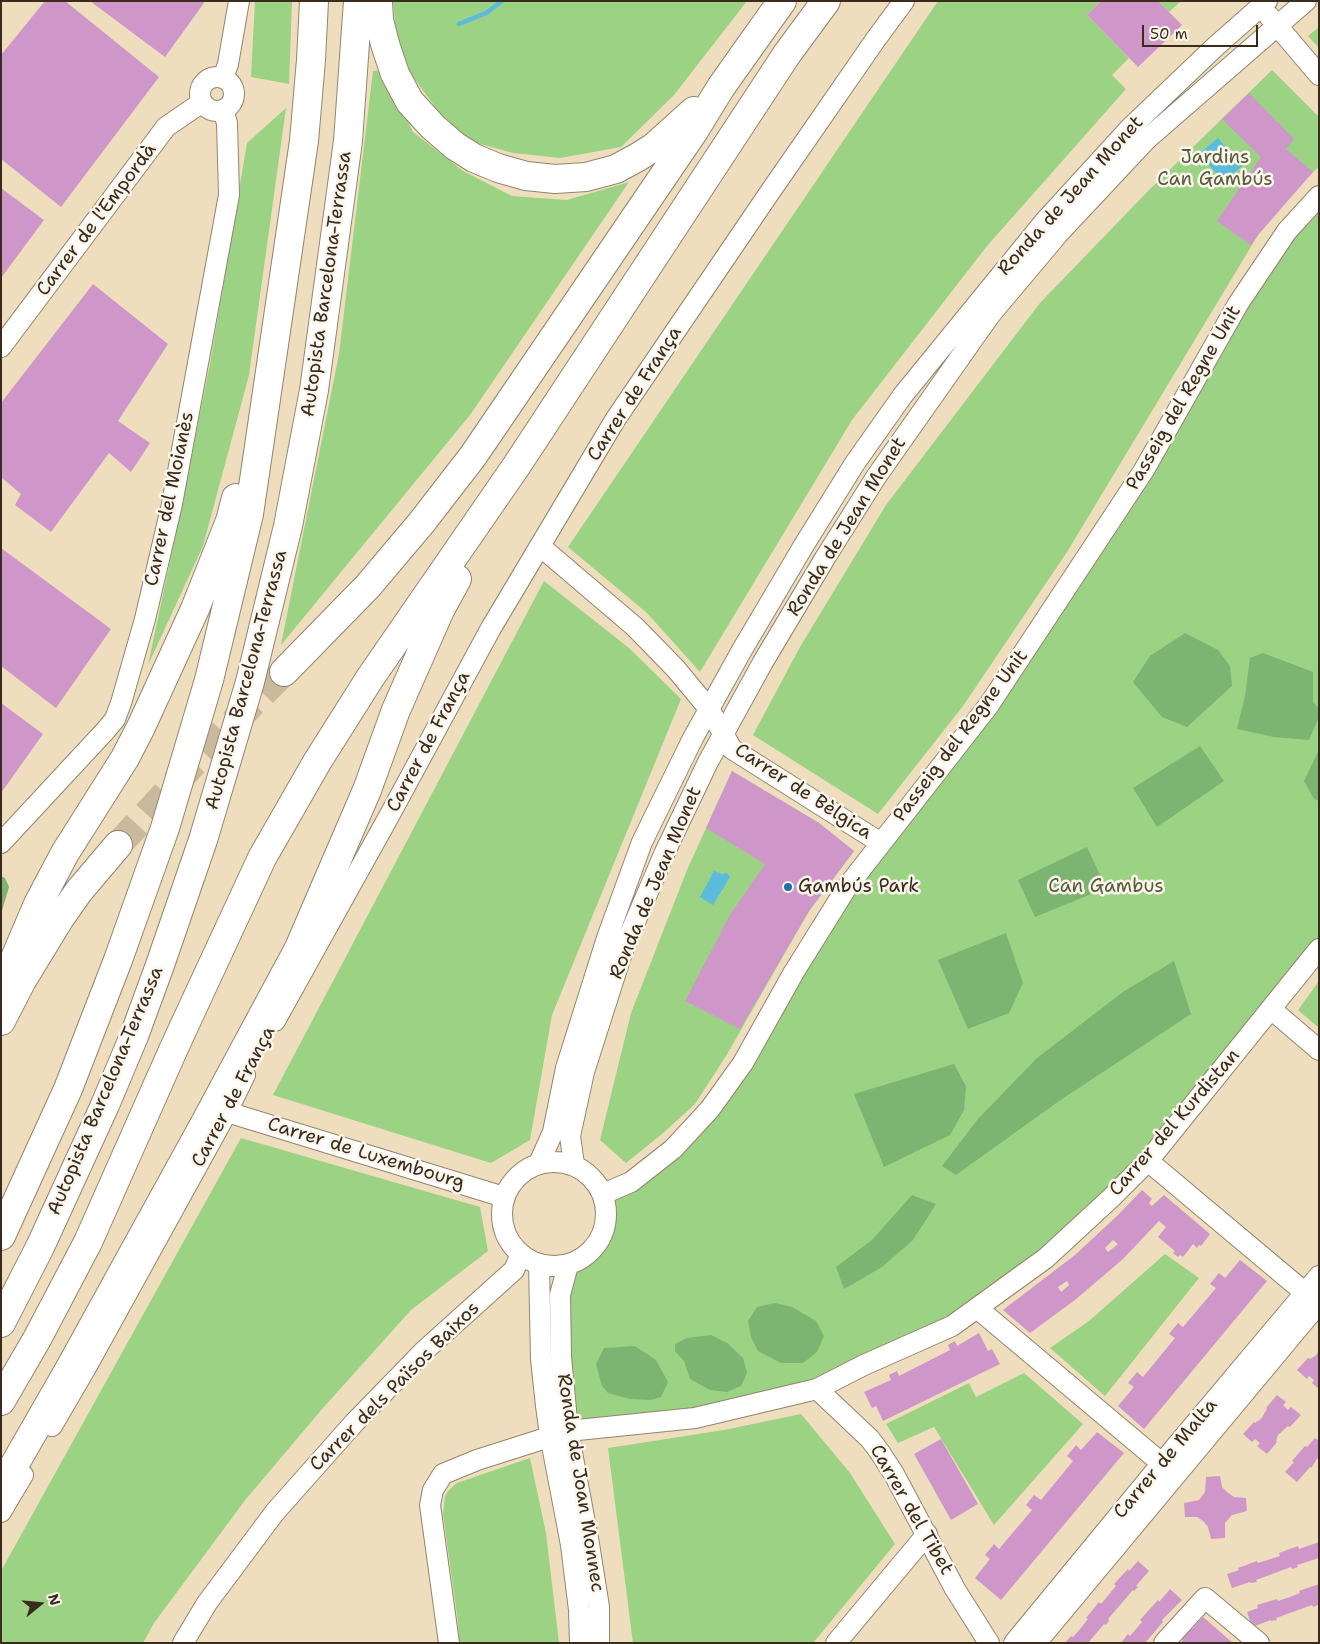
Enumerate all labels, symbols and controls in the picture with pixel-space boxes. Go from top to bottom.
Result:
scale bar [1145,15,1261,47]
text: 50 m [1150,24,1188,44]
street label: Ronda de Jean Monet [993,112,1149,280]
street label: Carrer de l'Empordà [32,139,162,301]
park label: Jardins Can Gambús [1157,147,1273,191]
street label: Autopista Barcelona-Terrassa [297,150,357,418]
street label: Passeig del Regne Unit [1122,302,1246,494]
street label: Carrer de França [583,322,687,466]
street label: Carrer del Moianès [140,410,200,588]
street label: Ronda de Jean Monet [783,433,911,621]
street label: Autopista Barcelona-Terrassa [201,548,293,812]
street label: Passeig del Regne Unit [889,646,1033,826]
street label: Carrer de França [382,668,476,816]
street label: Carrer de Bèlgica [730,739,876,845]
street label: Ronda de Jean Monet [605,783,707,983]
place label: Gambús Park [798,876,919,898]
park label: Can Gambus [1048,876,1164,898]
marker: Gambús Park [782,881,794,893]
street label: Autopista Barcelona-Terrassa [43,963,169,1219]
street label: Carrer de França [187,1023,281,1171]
street label: Carrer del Kurdistan [1105,1045,1245,1201]
street label: Carrer de Luxembourg [265,1113,467,1195]
street label: Carrer dels Països Baixos [305,1297,485,1477]
street label: Ronda de Joan Monnec [551,1372,609,1594]
street label: Carrer de Malta [1109,1394,1223,1524]
street label: Carrer del Tibet [865,1441,957,1579]
north arrow [15,1579,65,1629]
text: N [44,1592,65,1608]

